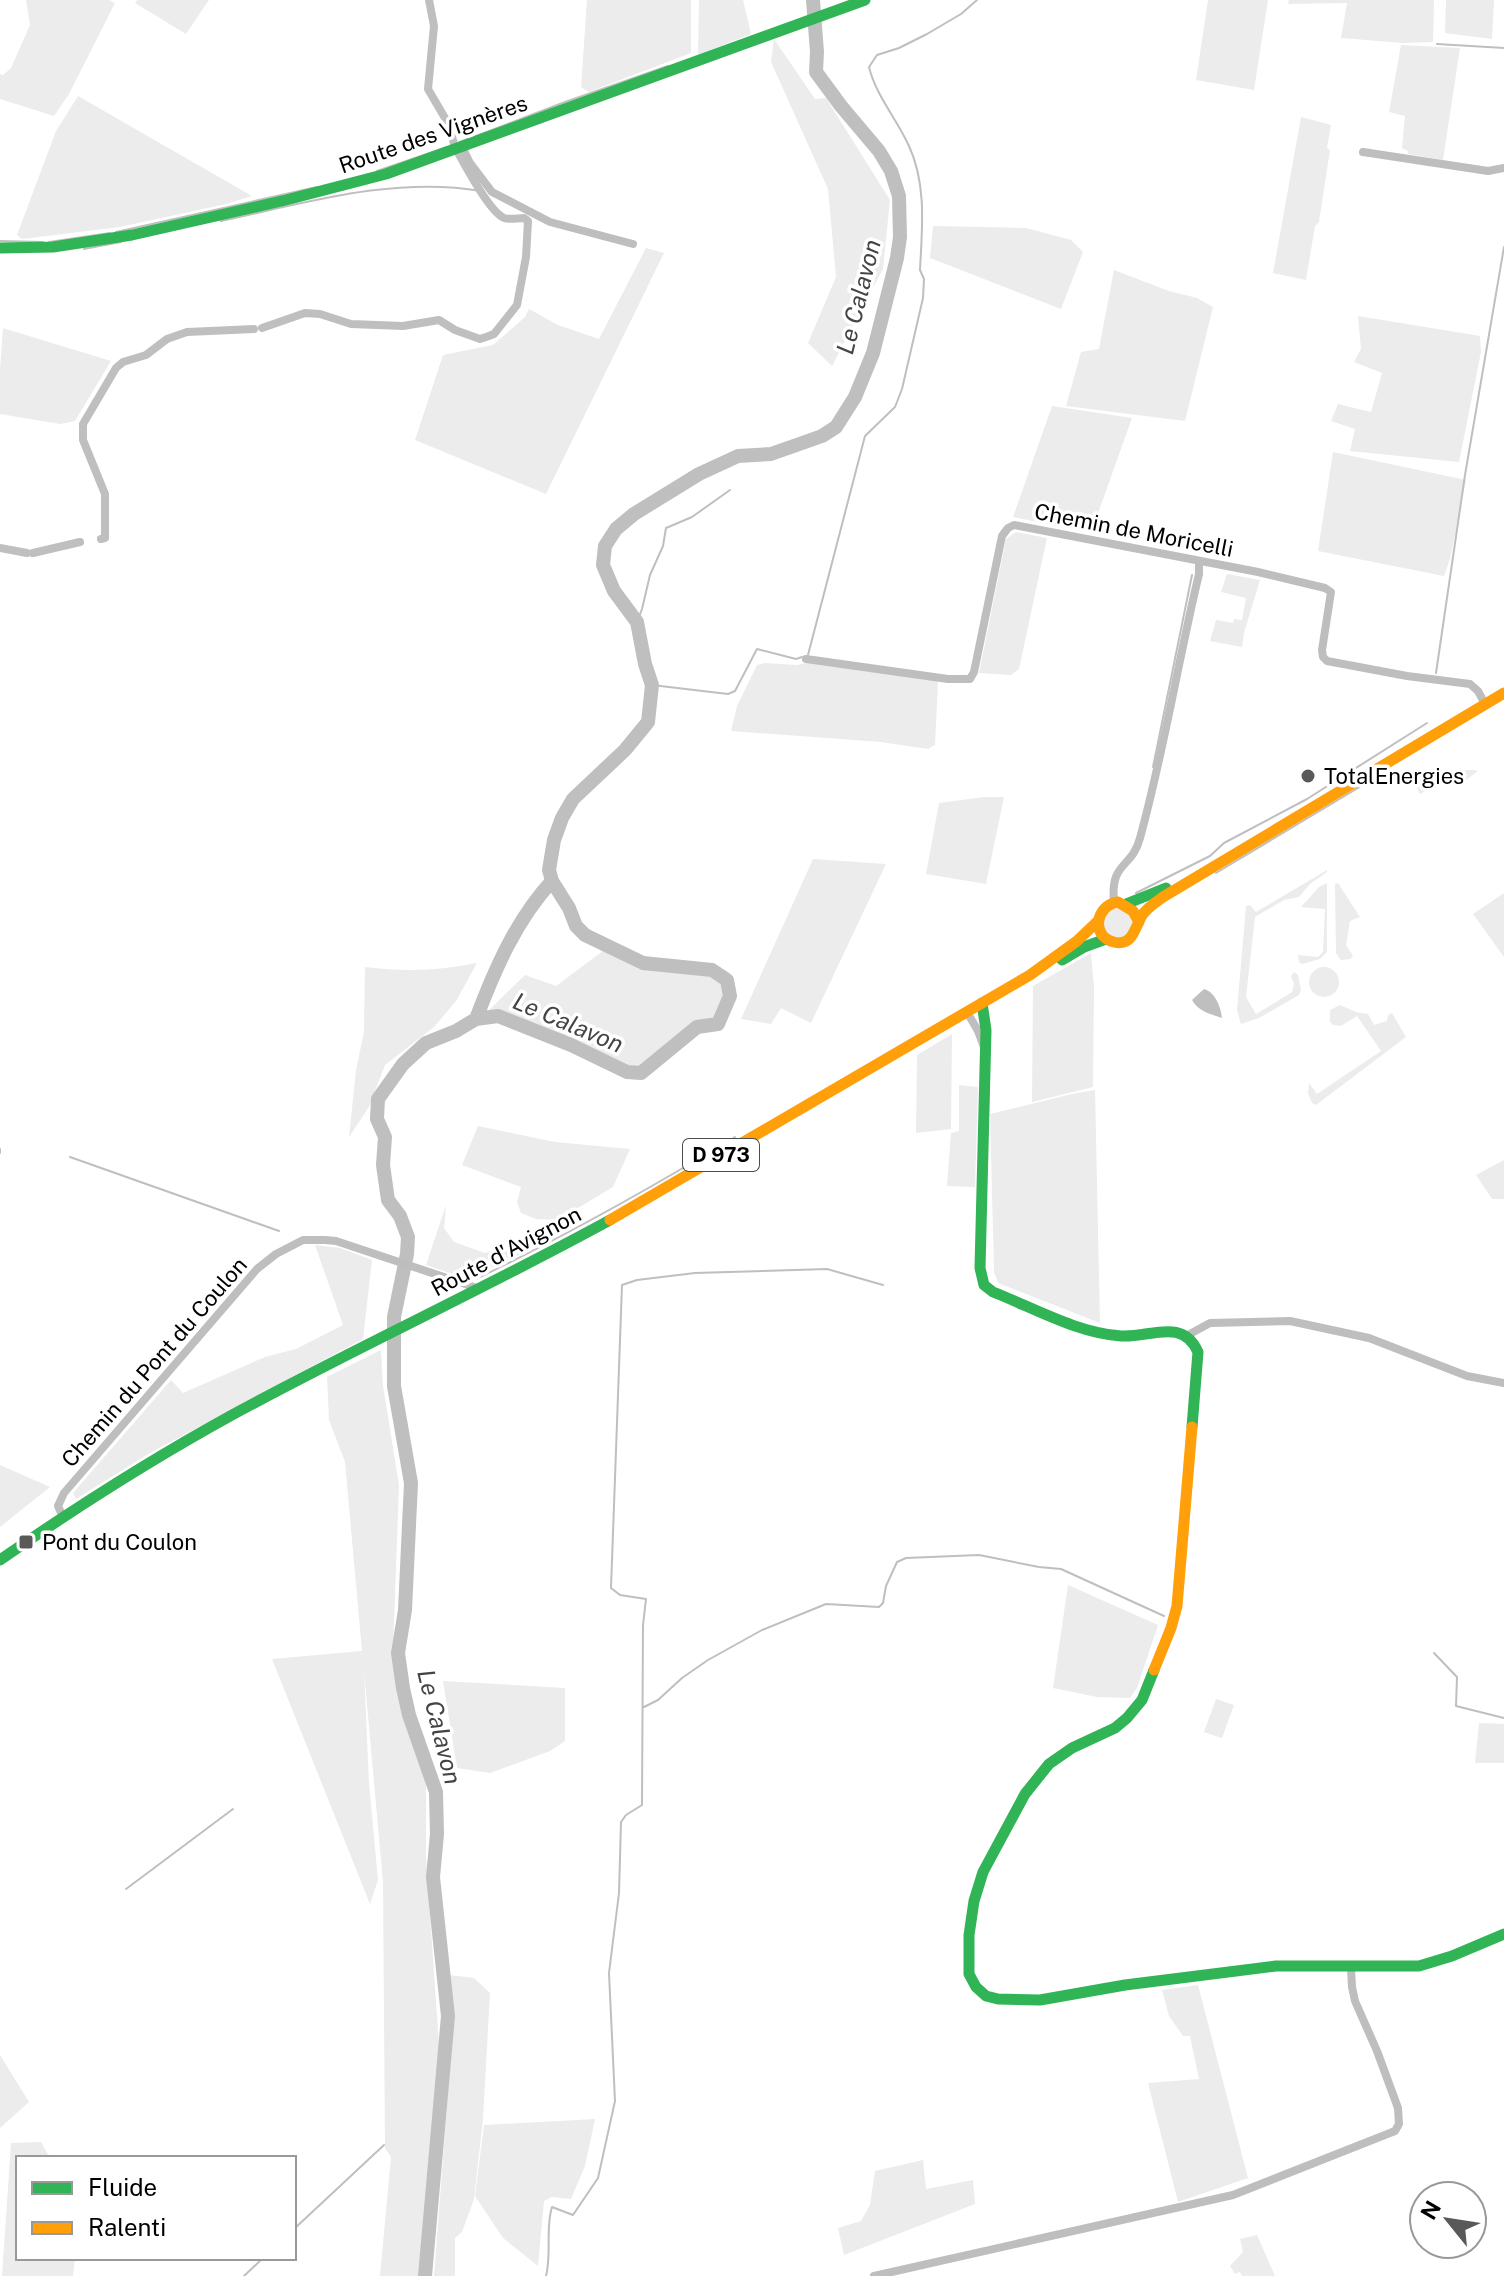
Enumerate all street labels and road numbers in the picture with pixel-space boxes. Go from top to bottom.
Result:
street label: Route des Vignères [335,90,531,178]
street label: Chemin de Moricelli [1032,498,1236,562]
road number: D 973 [683,1139,759,1171]
street label: Route d'Avignon [427,1201,585,1301]
street label: Chemin du Pont du Coulon [56,1252,252,1472]

